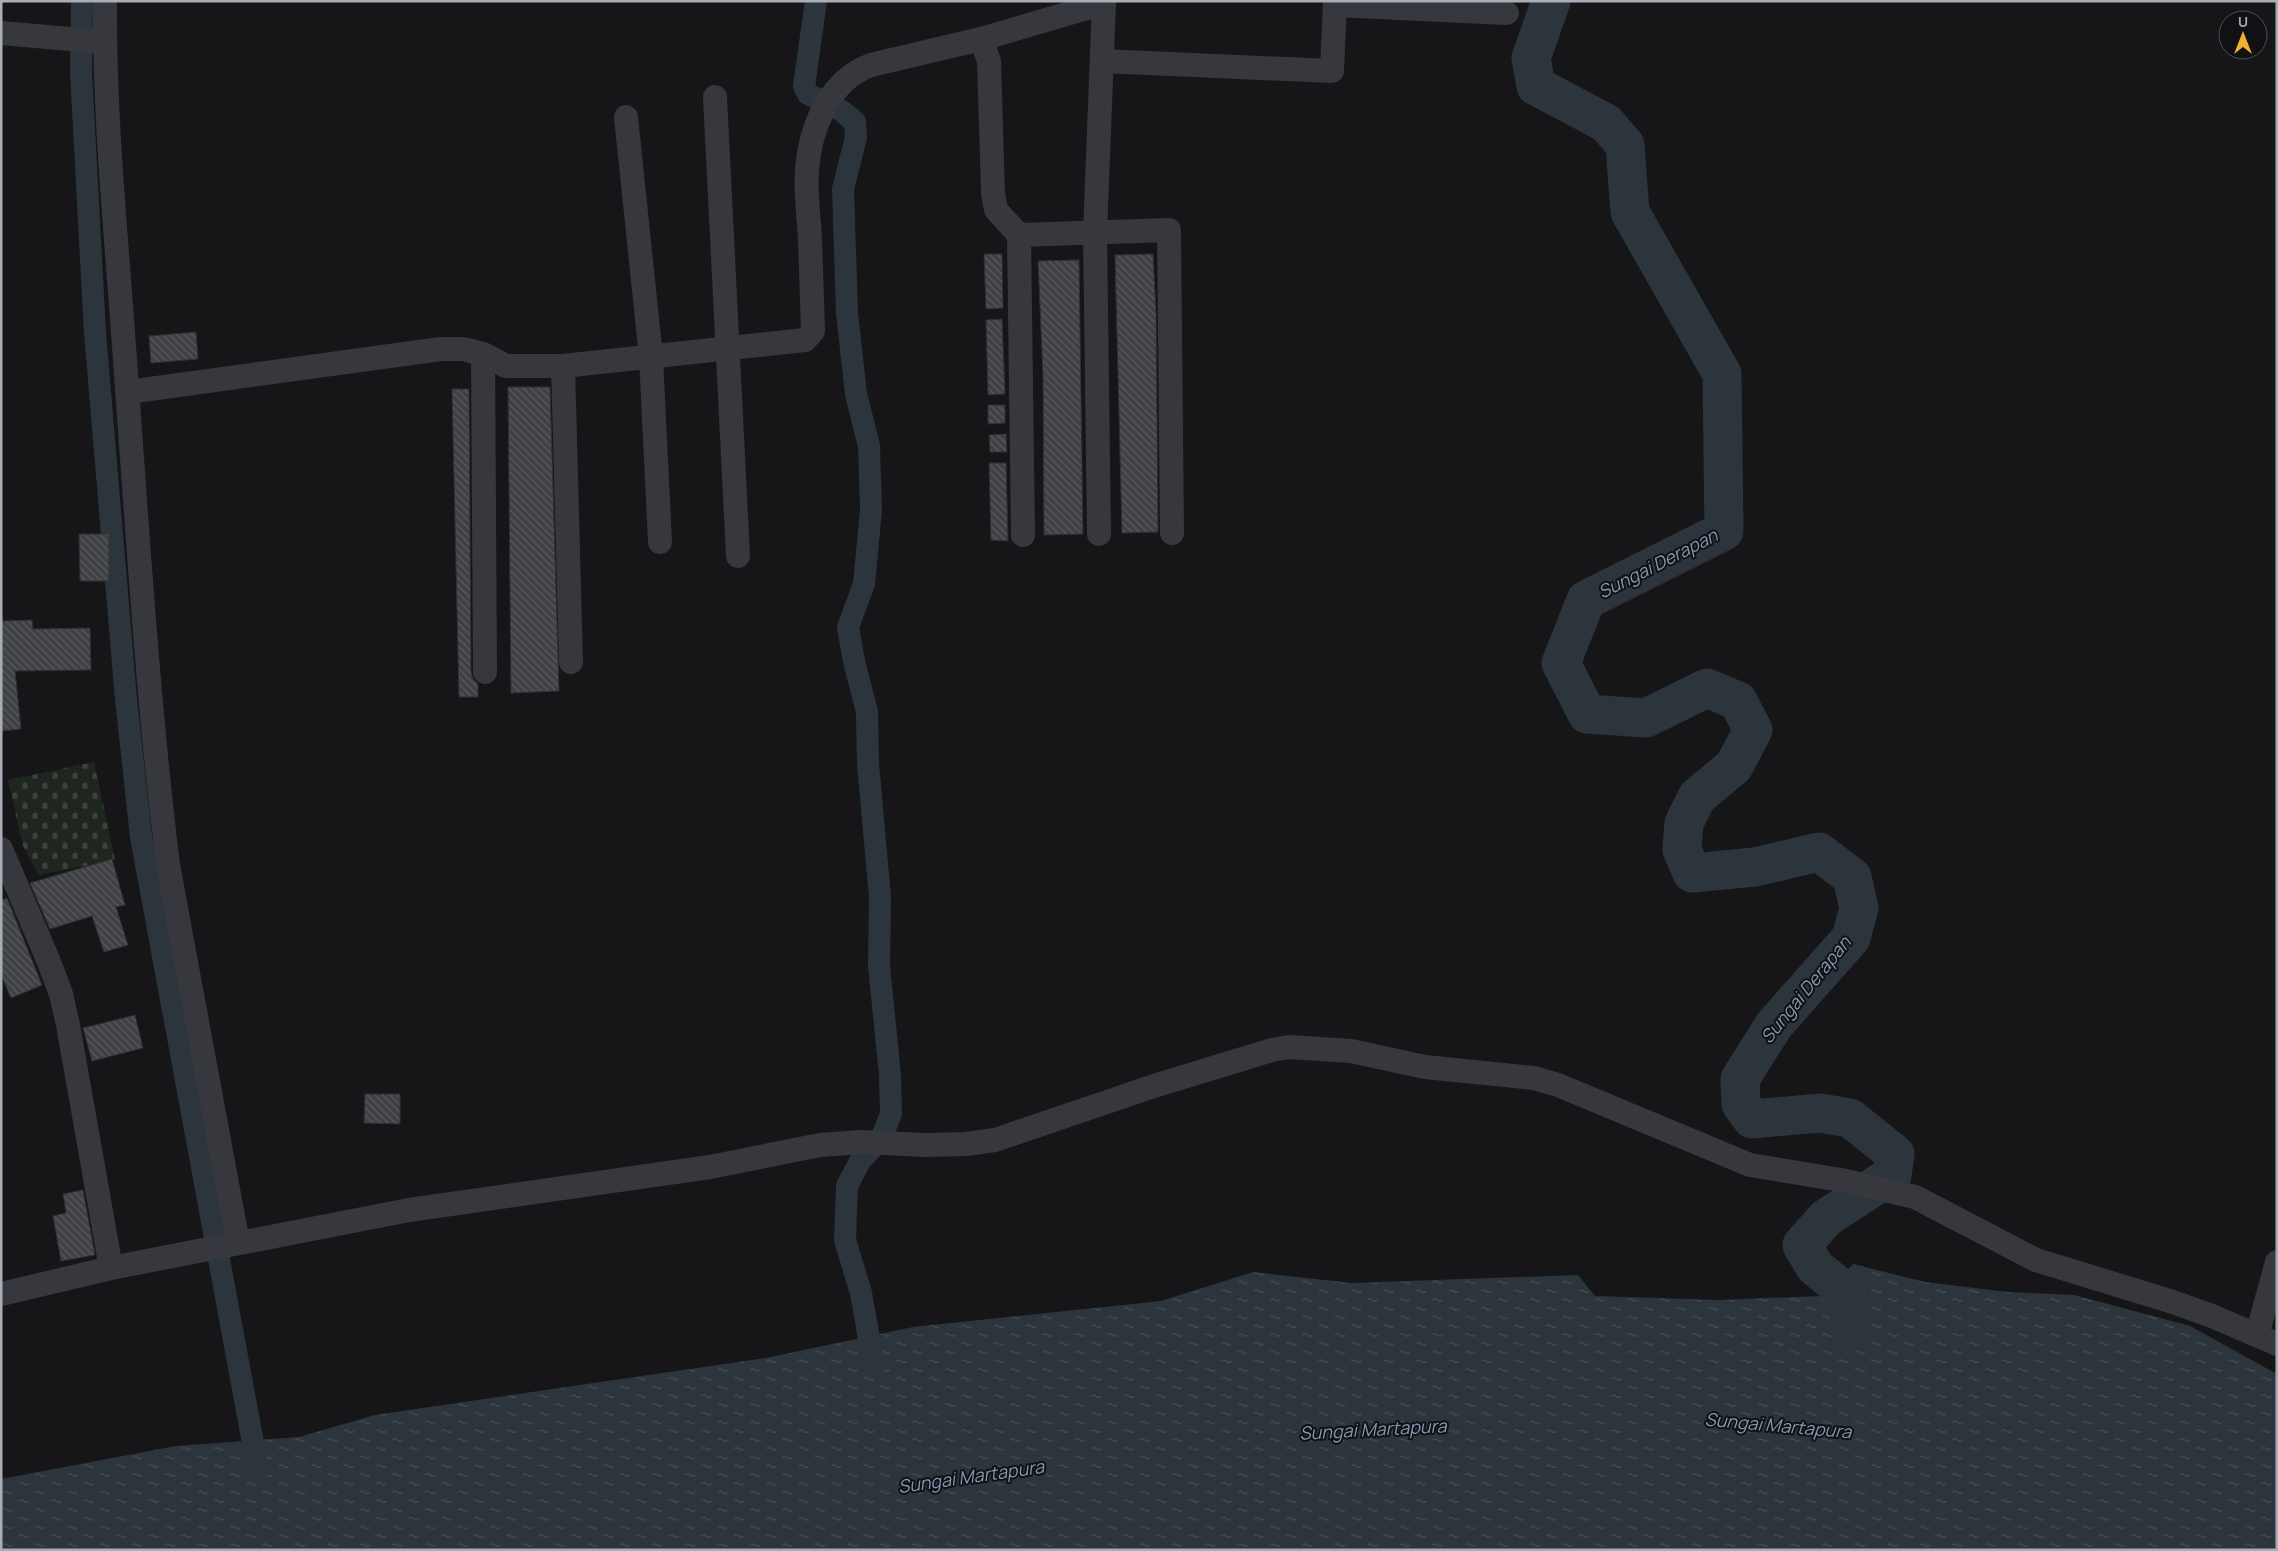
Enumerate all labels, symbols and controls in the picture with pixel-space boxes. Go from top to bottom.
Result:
north arrow [2218,10,2268,60]
text: U [2238,12,2248,31]
water label: Sungai Derapan [1594,522,1723,604]
water label: Sungai Derapan [1755,930,1857,1048]
water label: Sungai Martapura [1704,1407,1853,1443]
water label: Sungai Martapura [1299,1413,1448,1445]
water label: Sungai Martapura [896,1454,1046,1498]

